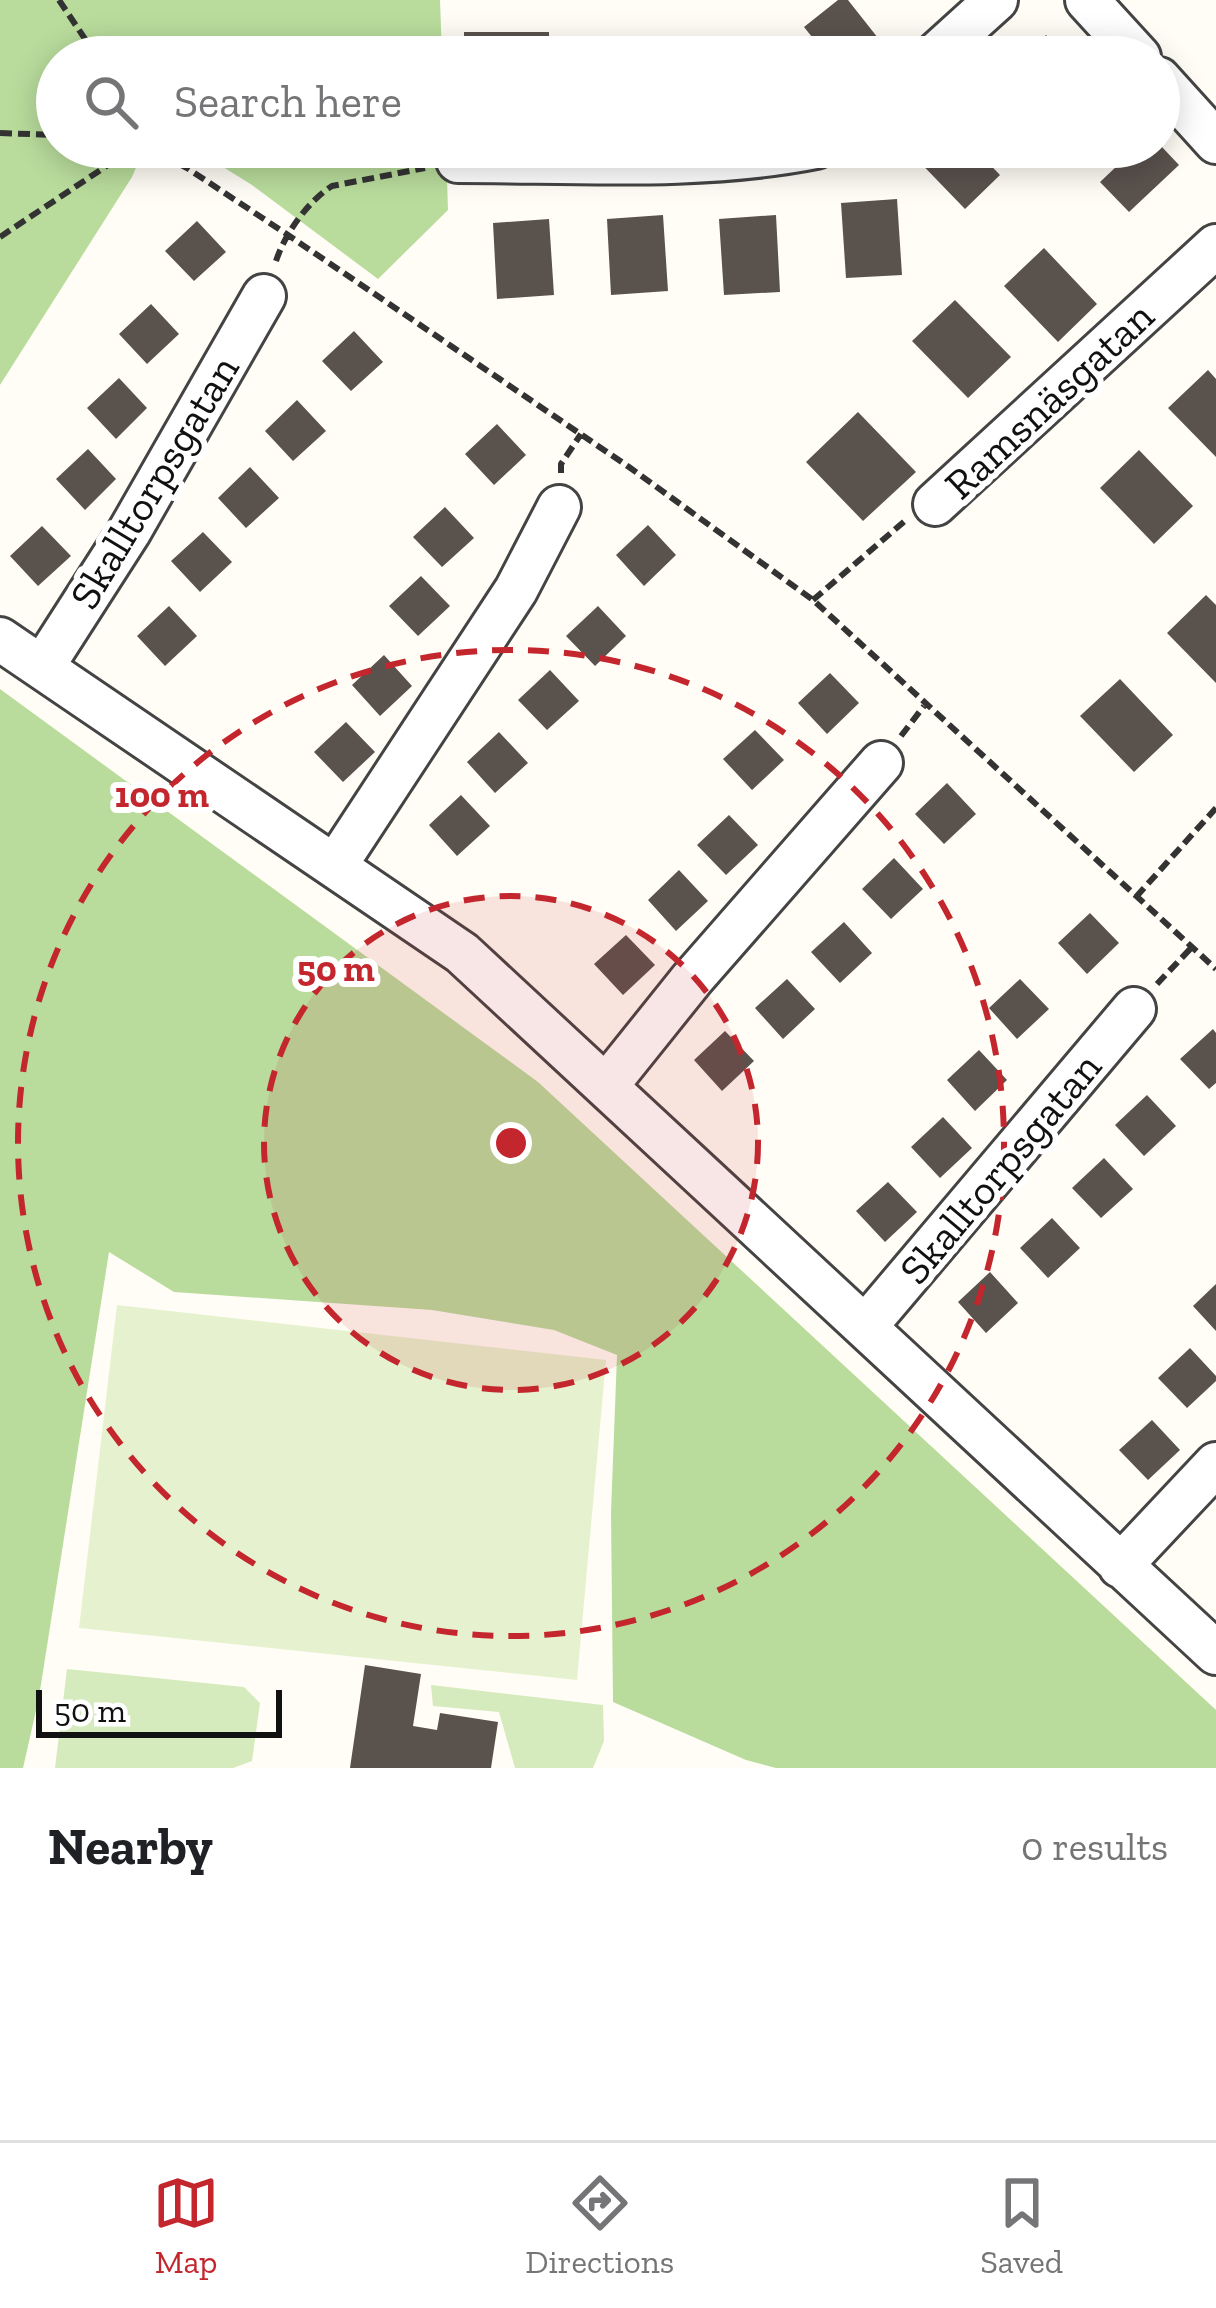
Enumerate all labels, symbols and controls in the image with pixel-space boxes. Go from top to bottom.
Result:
search box [36,36,1180,168]
icon: search [78,69,144,135]
text: Search here [174,75,402,129]
street label: Ramsnäsgatan [934,290,1164,510]
street label: Skalltorpsgatan [58,346,250,618]
text: 100 m [115,773,210,816]
text: 50 m [297,947,375,990]
street label: Skalltorpsgatan [888,1042,1112,1294]
centre of rings [490,1122,532,1164]
scale bar [36,1684,282,1737]
text: 50 m [54,1691,126,1730]
text: Nearby [48,1816,213,1877]
text: 0 results [1021,1823,1168,1870]
tab: Map [153,2170,219,2281]
tab: Directions [525,2170,674,2281]
tab: Saved [980,2170,1063,2281]

